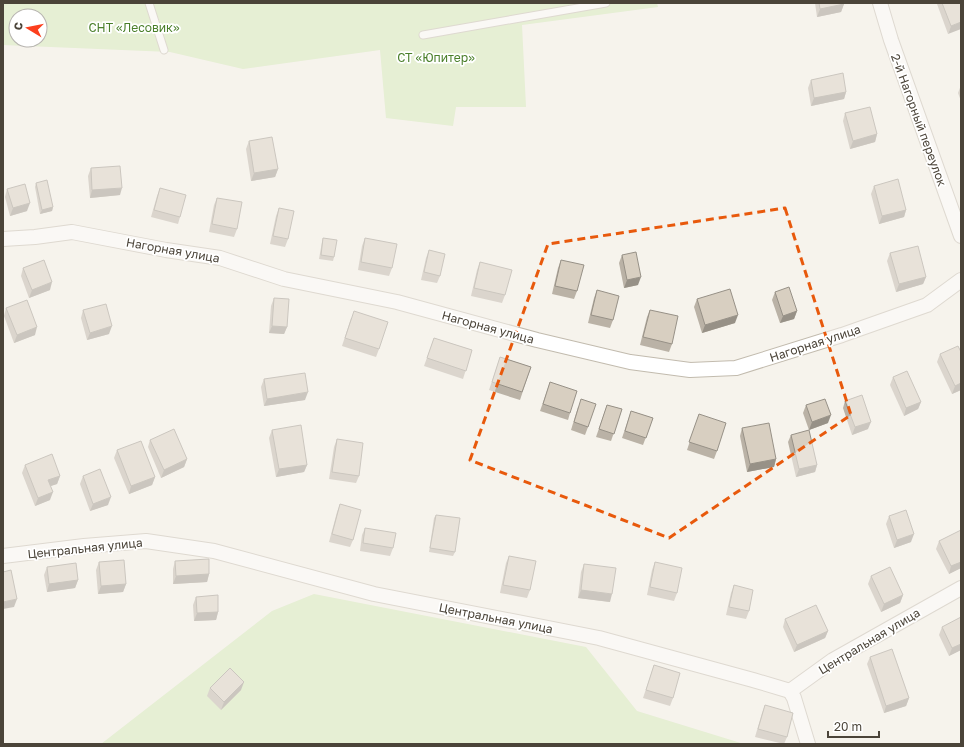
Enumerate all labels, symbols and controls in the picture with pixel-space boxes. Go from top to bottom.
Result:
north arrow [8,8,48,48]
park label: СНТ «Лесовик» [88,20,180,35]
text: С [11,21,25,31]
park label: СТ «Юпитер» [397,50,475,65]
street label: 2-й Нагорный переулок [888,52,950,188]
street label: Нагорная улица [125,234,221,266]
street label: Нагорная улица [440,307,536,347]
street label: Нагорная улица [768,321,862,365]
street label: Центральная улица [27,534,143,562]
street label: Центральная улица [438,600,554,636]
street label: Центральная улица [816,605,922,677]
scale bar [828,713,879,739]
text: 20 m [834,719,862,734]

